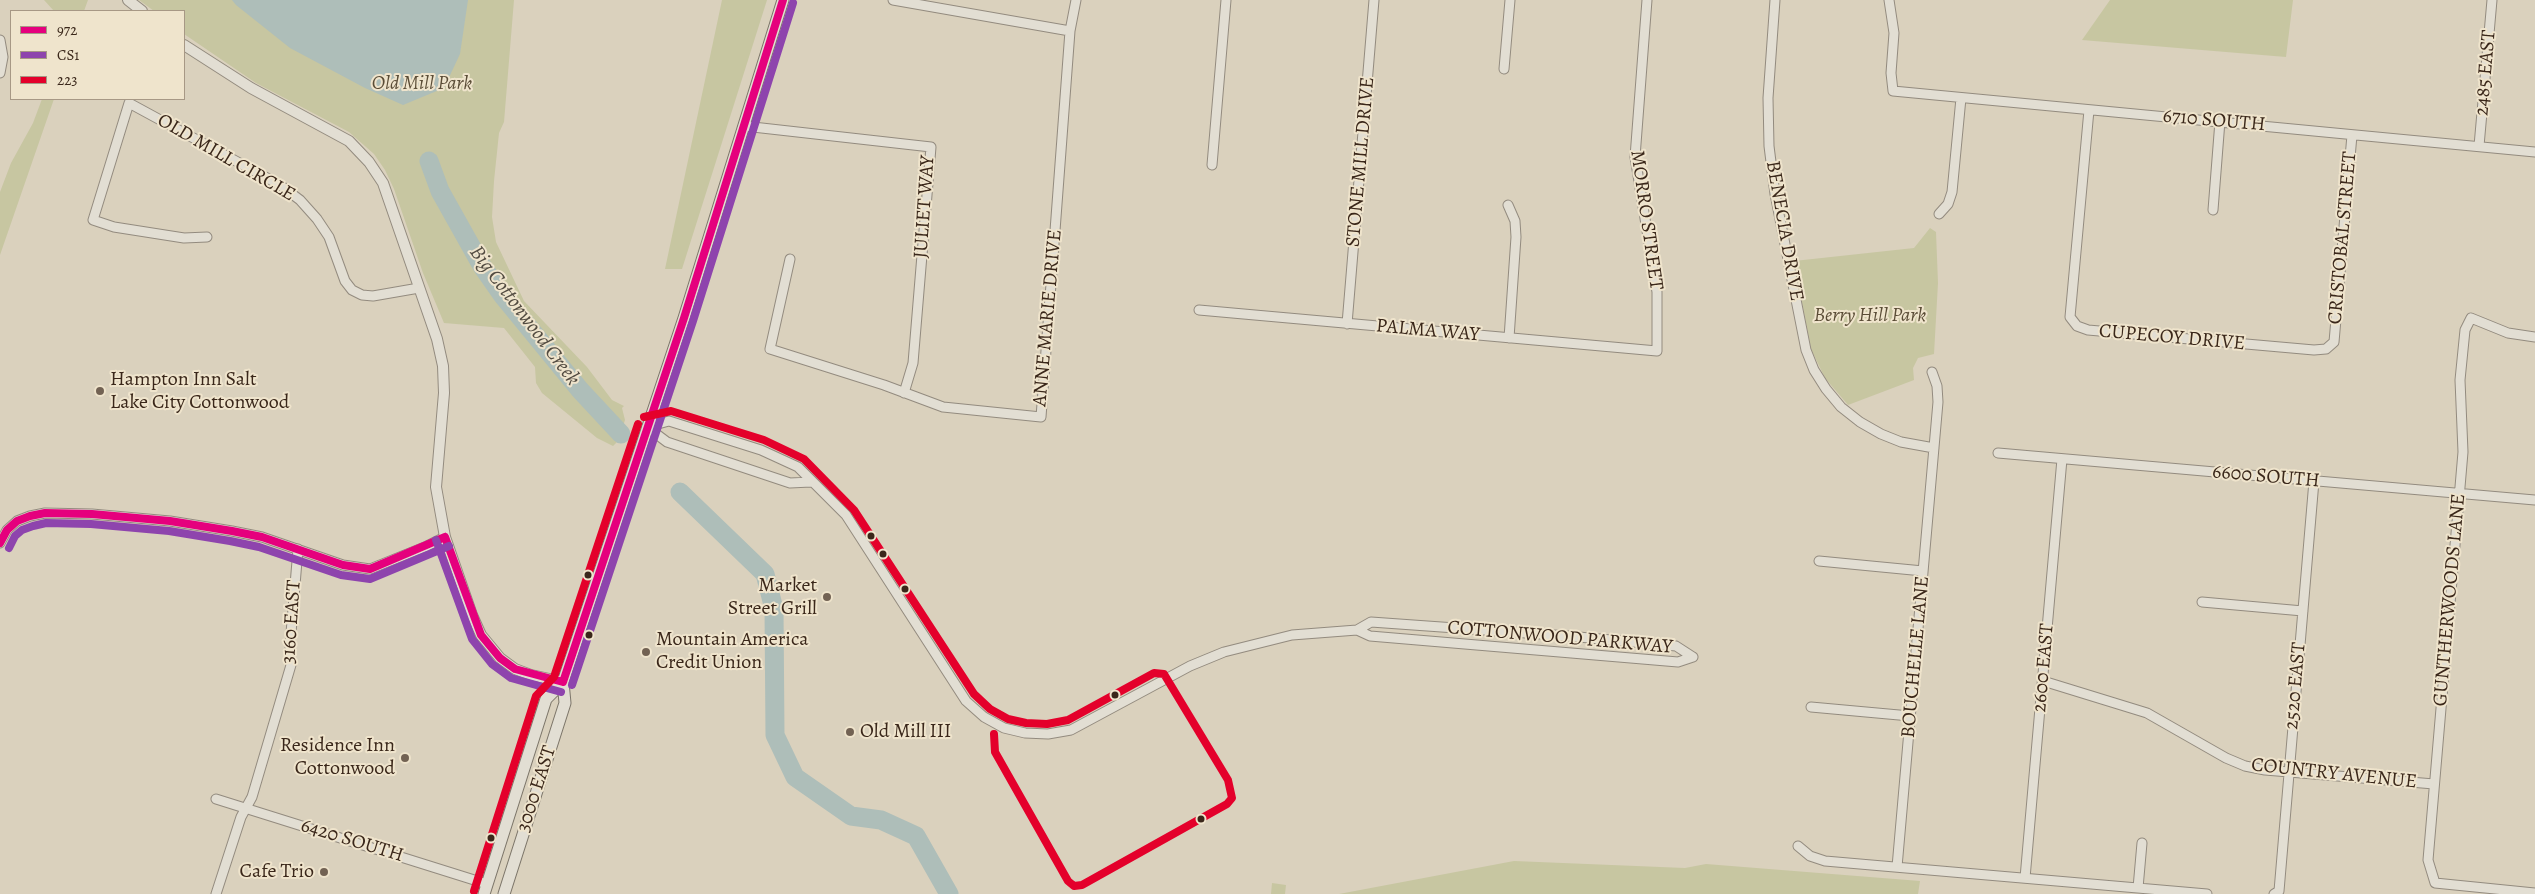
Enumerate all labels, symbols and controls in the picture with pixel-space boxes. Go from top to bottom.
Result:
legend [10,10,185,100]
text: 972 [57,20,77,40]
street label: 2485 EAST [2470,29,2502,117]
text: CS1 [57,45,79,65]
text: 223 [57,70,78,90]
park label: Old Mill Park [372,72,472,96]
street label: STONE MILL DRIVE [1342,76,1380,248]
street label: 6710 SOUTH [2162,105,2266,137]
street label: OLD MILL CIRCLE [153,109,299,207]
street label: MORRO STREET [1624,149,1668,291]
street label: CRISTOBAL STREET [2324,151,2362,325]
street label: JULIET WAY [909,155,941,259]
street label: BENECIA DRIVE [1760,159,1808,303]
street label: ANNE MARIE DRIVE [1028,229,1068,407]
water label: Big Cottonwood Creek [463,241,585,391]
park label: Berry Hill Park [1814,304,1926,328]
street label: PALMA WAY [1375,314,1481,348]
street label: CUPECOY DRIVE [2098,320,2246,356]
place label: Hampton Inn Salt Lake City Cottonwood [110,368,289,415]
marker: Hampton Inn Salt Lake City Cottonwood [94,385,106,397]
street label: 6600 SOUTH [2211,460,2321,494]
street label: GUNTHERWOODS LANE [2429,493,2471,707]
unlabelled marker [866,531,876,541]
unlabelled marker [878,549,888,559]
unlabelled marker [583,570,593,580]
place label: Market Street Grill [728,574,817,621]
street label: BOUCHELLE LANE [1897,575,1935,739]
street label: 3160 EAST [277,579,307,665]
unlabelled marker [900,584,910,594]
marker: Market Street Grill [821,591,833,603]
street label: COTTONWOOD PARKWAY [1446,616,1674,660]
street label: 2600 EAST [2028,623,2060,713]
place label: Mountain America Credit Union [656,628,809,675]
unlabelled marker [584,630,594,640]
street label: 2520 EAST [2280,642,2312,730]
marker: Mountain America Credit Union [640,646,652,658]
unlabelled marker [1110,690,1120,700]
place label: Old Mill III [860,720,951,744]
marker: Old Mill III [844,726,856,738]
place label: Residence Inn Cottonwood [280,734,395,781]
street label: 3000 EAST [512,743,562,835]
marker: Residence Inn Cottonwood [399,752,411,764]
street label: COUNTRY AVENUE [2250,753,2418,795]
street label: 6420 SOUTH [298,814,406,868]
unlabelled marker [1196,814,1206,824]
unlabelled marker [486,833,496,843]
place label: Cafe Trio [239,860,314,884]
marker: Cafe Trio [318,866,330,878]

